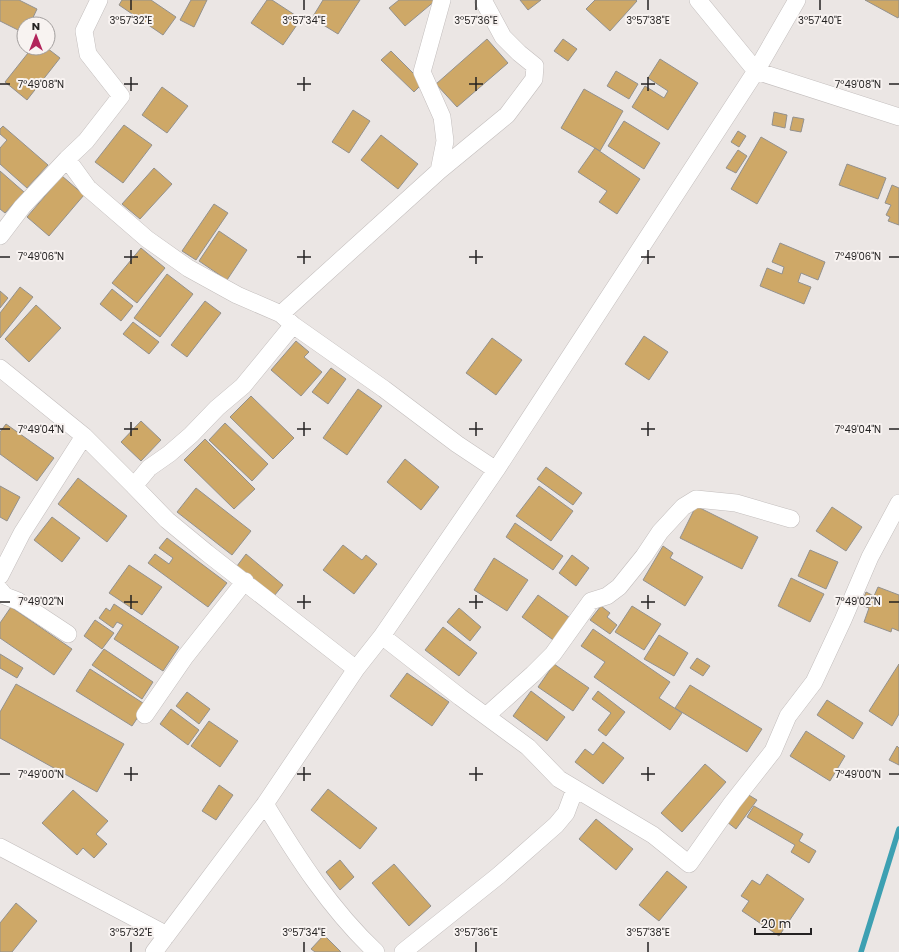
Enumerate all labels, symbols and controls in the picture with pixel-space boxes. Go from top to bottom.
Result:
text: 3°57'32"E [109,13,153,28]
text: 3°57'34"E [282,13,326,28]
text: 3°57'36"E [454,13,498,28]
text: 3°57'38"E [626,13,670,28]
text: 3°57'40"E [798,13,842,28]
north arrow [16,16,56,56]
text: N [32,18,40,34]
text: 7°49'08"N [18,77,64,92]
text: 7°49'08"N [835,77,881,92]
text: 7°49'06"N [18,249,64,264]
text: 7°49'06"N [835,249,881,264]
text: 7°49'04"N [18,422,64,437]
text: 7°49'04"N [835,422,881,437]
text: 7°49'02"N [18,594,64,609]
text: 7°49'02"N [835,594,881,609]
text: 7°49'00"N [18,767,64,782]
text: 7°49'00"N [835,767,881,782]
scale bar [755,910,811,936]
text: 20 m [761,915,791,932]
text: 3°57'32"E [109,925,153,940]
text: 3°57'34"E [282,925,326,940]
text: 3°57'36"E [454,925,498,940]
text: 3°57'38"E [626,925,670,940]

